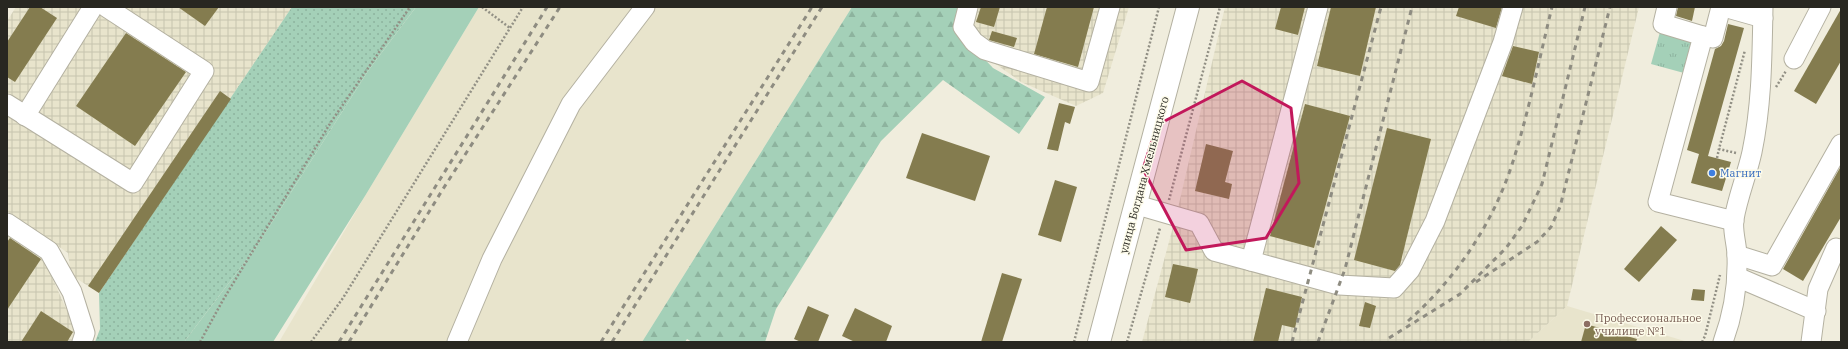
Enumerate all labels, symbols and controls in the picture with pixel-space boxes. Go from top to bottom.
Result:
street label: улица Богдана Хмельницкого [1116,95,1172,255]
place label: Магнит [1720,166,1761,180]
marker: Магнит [1707,168,1717,178]
place label: Профессиональное училище №1 [1595,311,1702,338]
marker: Профессиональное училище №1 [1582,319,1592,329]

